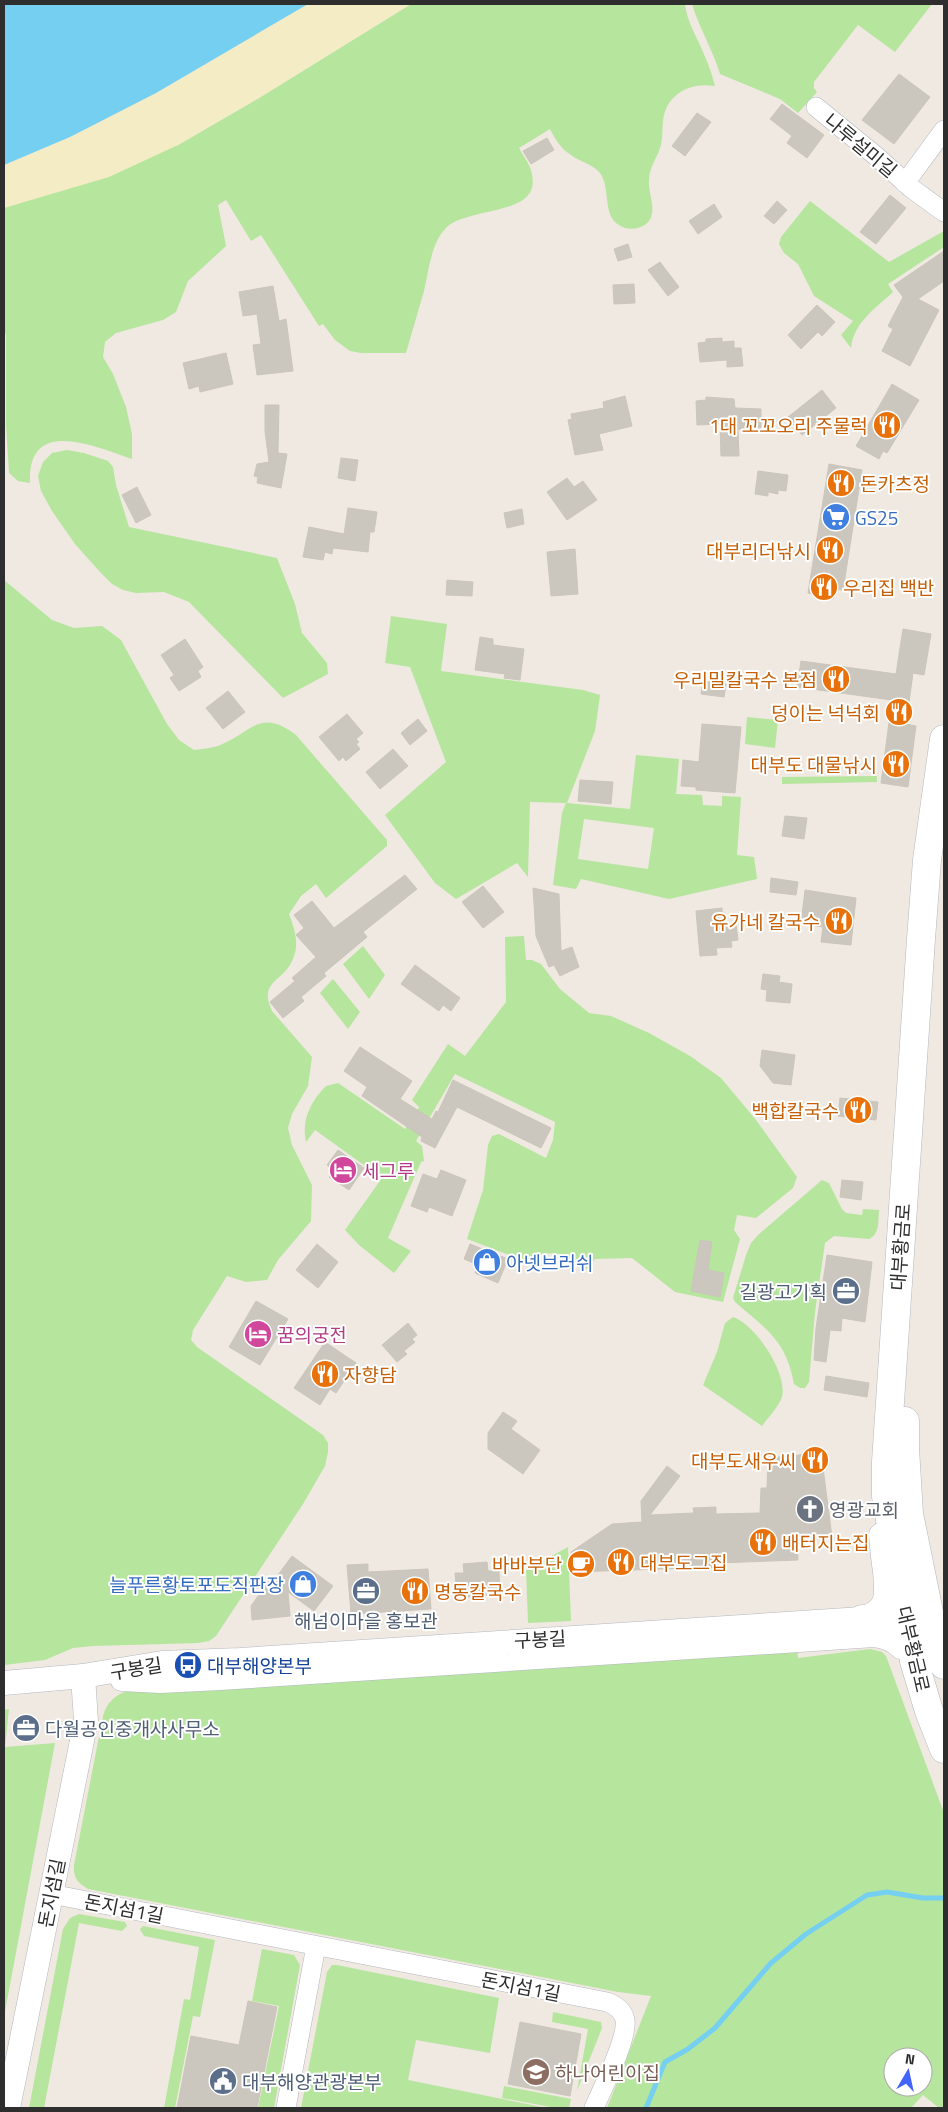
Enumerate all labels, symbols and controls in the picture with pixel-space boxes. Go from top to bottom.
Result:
street label: 나루설미길 [818,106,904,184]
restaurant icon: 1대 꼬꼬오리 주물럭 [872,410,902,440]
place label: 1대 꼬꼬오리 주물럭 [709,411,868,440]
restaurant icon: 돈카츠정 [826,468,856,498]
place label: 돈카츠정 [860,469,930,498]
supermarket icon: GS25 [821,502,851,532]
place label: GS25 [855,503,898,532]
restaurant icon: 대부리더낚시 [815,535,845,565]
place label: 대부리더낚시 [706,536,811,565]
restaurant icon: 우리집 백반 [809,572,839,602]
place label: 우리집 백반 [843,573,935,602]
restaurant icon: 우리밀칼국수 본점 [821,664,851,694]
place label: 우리밀칼국수 본점 [673,665,817,694]
restaurant icon: 덩이는 넉넉회 [884,697,914,727]
place label: 덩이는 넉넉회 [771,698,880,727]
restaurant icon: 대부도 대물낚시 [881,749,911,779]
place label: 대부도 대물낚시 [750,750,877,779]
restaurant icon: 유가네 칼국수 [824,906,854,936]
place label: 유가네 칼국수 [711,907,820,936]
restaurant icon: 백합칼국수 [843,1095,873,1125]
place label: 백합칼국수 [752,1096,839,1125]
hotel icon: 세그루 [328,1155,358,1185]
place label: 세그루 [362,1156,414,1185]
street label: 대부황금로 [882,1202,918,1292]
shop icon: 아넷브러쉬 [472,1247,502,1277]
place label: 아넷브러쉬 [506,1248,593,1277]
office icon: 길광고기획 [831,1276,861,1306]
place label: 길광고기획 [740,1277,827,1306]
hotel icon: 꿈의궁전 [243,1319,273,1349]
place label: 꿈의궁전 [277,1320,347,1349]
restaurant icon: 자향담 [310,1359,340,1389]
place label: 자향담 [344,1360,397,1389]
restaurant icon: 대부도새우씨 [800,1445,830,1475]
place label: 대부도새우씨 [691,1446,796,1475]
church icon: 영광교회 [795,1494,825,1524]
place label: 영광교회 [829,1495,899,1524]
restaurant icon: 배터지는집 [748,1527,778,1557]
place label: 배터지는집 [782,1528,869,1557]
restaurant icon: 대부도그집 [606,1547,636,1577]
place label: 대부도그집 [640,1548,727,1577]
cafe icon: 바바부단 [566,1549,596,1579]
place label: 바바부단 [492,1550,563,1579]
shop icon: 늘푸른황토포도직판장 [288,1569,318,1599]
place label: 늘푸른황토포도직판장 [109,1570,284,1599]
office icon: 해넘이마을 홍보관 [351,1576,381,1606]
restaurant icon: 명동칼국수 [400,1576,430,1606]
place label: 명동칼국수 [434,1577,521,1606]
street label: 대부황금로 [890,1603,938,1695]
place label: 해넘이마을 홍보관 [294,1606,438,1635]
street label: 구봉길 [513,1623,567,1655]
street label: 구봉길 [108,1650,164,1686]
bus stop icon: 대부해양본부 [173,1650,203,1680]
place label: 대부해양본부 [207,1651,312,1680]
office icon: 다월공인중개사사무소 [11,1713,41,1743]
place label: 다월공인중개사사무소 [45,1714,220,1743]
street label: 돈지섬길 [30,1856,72,1930]
street label: 돈지섬1길 [82,1886,166,1930]
street label: 돈지섬1길 [479,1964,563,2008]
north arrow [883,2047,933,2097]
text: N [904,2048,917,2070]
school or university icon: 하나어린이집 [521,2057,551,2087]
place label: 하나어린이집 [555,2058,660,2087]
public building icon: 대부해양관광본부 [208,2066,238,2096]
place label: 대부해양관광본부 [242,2067,382,2096]

